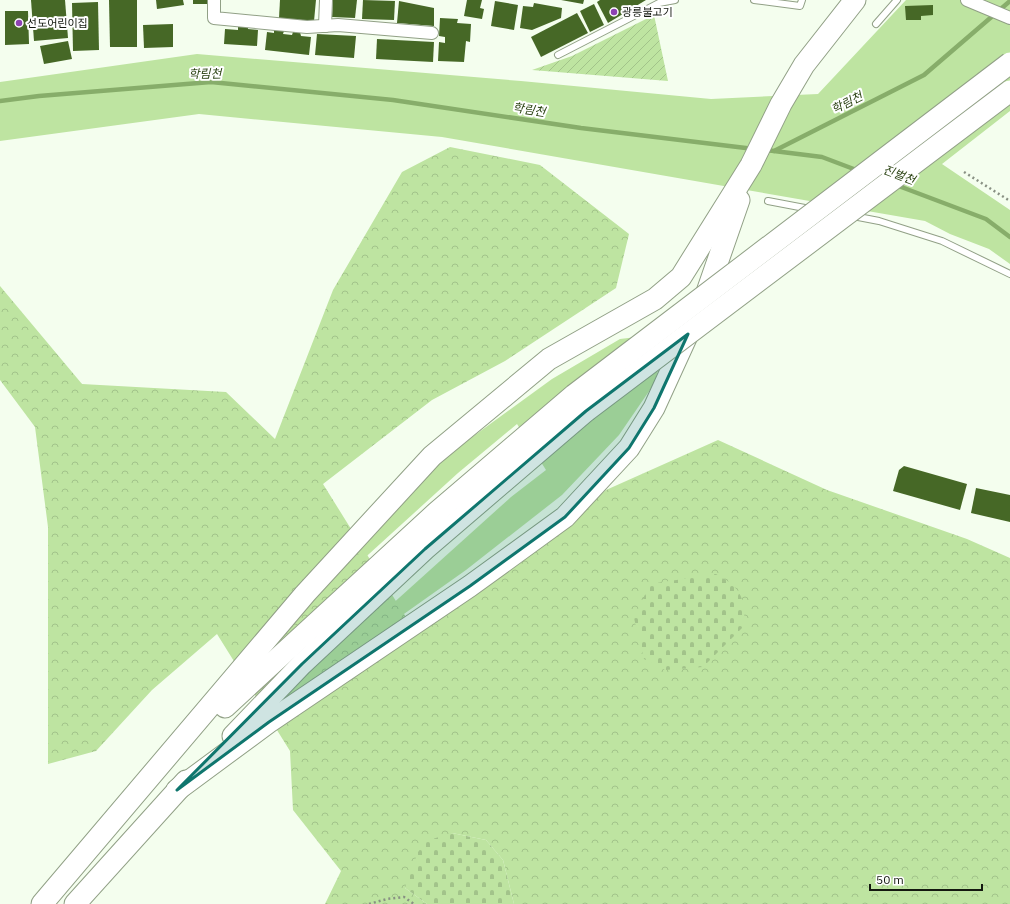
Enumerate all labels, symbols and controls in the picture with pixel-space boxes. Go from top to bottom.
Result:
place label: 광릉불고기 [622,5,673,19]
marker: 광릉불고기 [609,7,619,17]
place label: 선도어린이집 [27,16,88,30]
marker: 선도어린이집 [14,18,24,28]
water label: 학림천 [188,66,224,81]
water label: 학림천 [829,87,867,117]
water label: 학림천 [512,100,549,120]
water label: 진벌천 [881,162,919,188]
scale bar [870,866,982,892]
text: 50 m [876,872,904,887]

